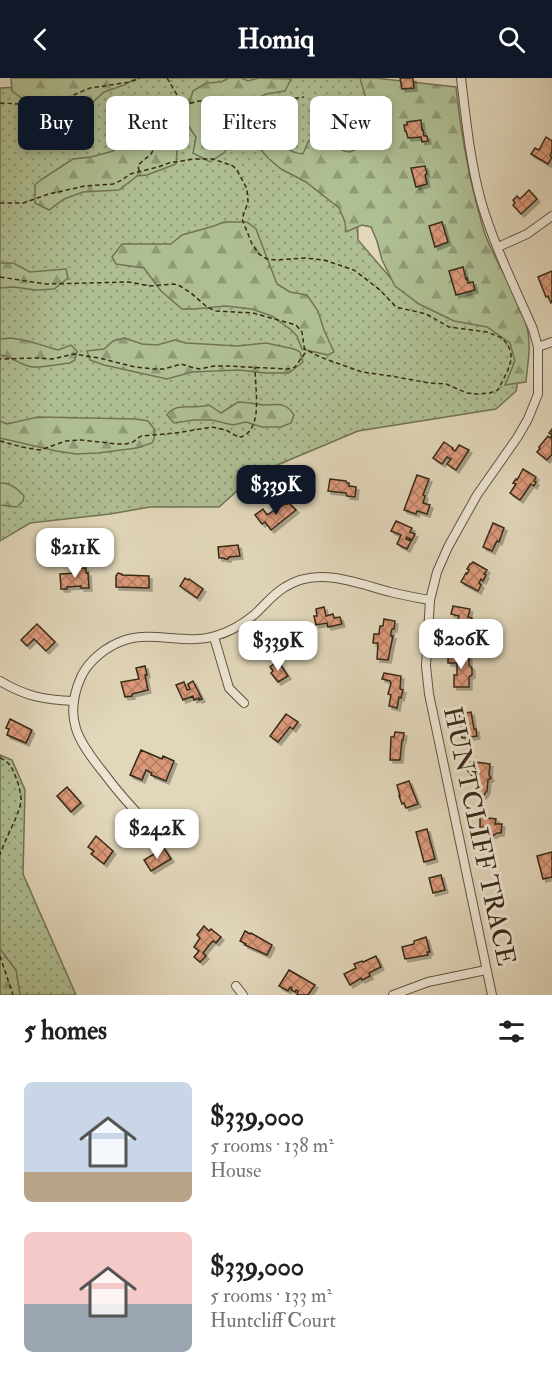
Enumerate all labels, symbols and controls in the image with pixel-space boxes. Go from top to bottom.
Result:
icon: back [24,23,57,56]
text: Homiq [238,23,314,56]
icon: search [495,23,528,56]
chip: Buy [18,96,94,150]
chip: Rent [106,96,189,150]
chip: Filters [201,96,298,150]
chip: New [310,96,392,150]
pin: $339K [234,465,318,516]
text: $339K [251,472,301,497]
pin: $211K [33,528,117,579]
text: $211K [50,535,100,560]
pin: $206K [419,619,503,670]
pin: $339K [236,621,320,672]
text: $206K [433,626,489,651]
text: $339K [253,628,303,653]
street label: HUNTCLIFF TRACE [436,704,522,969]
pin: $242K [115,809,199,860]
text: $242K [129,816,185,841]
text: 5 homes [24,1015,107,1047]
icon: filters [495,1015,528,1048]
text: $339,000 [210,1101,304,1133]
icon: home [72,1106,144,1178]
text: 5 rooms · 138 m² [210,1133,334,1158]
text: House [210,1158,261,1183]
text: $339,000 [210,1251,304,1283]
icon: home [72,1256,144,1328]
text: 5 rooms · 133 m² [210,1283,332,1308]
text: Huntcliff Court [210,1308,336,1333]

